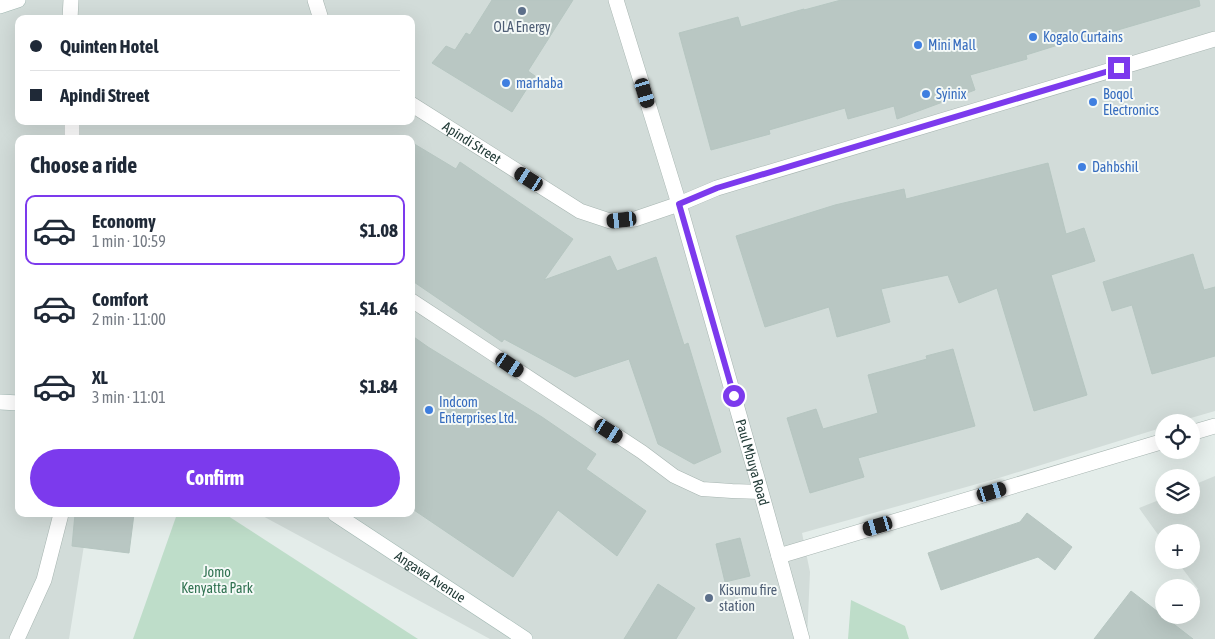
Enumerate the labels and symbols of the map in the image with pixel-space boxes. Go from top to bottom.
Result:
marker: OLA Energy [516,5,528,17]
place label: OLA Energy [494,19,551,35]
place label: Kogalo Curtains [1043,29,1123,45]
marker: Kogalo Curtains [1027,31,1039,43]
place label: Mini Mall [928,37,976,53]
marker: Mini Mall [912,39,924,51]
route end [1108,57,1130,79]
place label: marhaba [516,75,563,91]
car [633,76,656,110]
marker: marhaba [500,77,512,89]
place label: Syinix [936,86,967,102]
place label: Boqol Electronics [1103,86,1159,118]
marker: Syinix [920,88,932,100]
marker: Boqol Electronics [1087,96,1099,108]
street label: Apindi Street [440,118,504,167]
place label: Dahbshil [1092,159,1139,175]
marker: Dahbshil [1076,161,1088,173]
car [512,165,545,193]
car [606,211,637,229]
car [493,350,526,380]
route start [723,385,745,407]
place label: Indcom Enterprises Ltd. [439,394,517,426]
marker: Indcom Enterprises Ltd. [423,404,435,416]
car [592,417,625,445]
street label: Paul Mbuya Road [733,417,772,507]
car [975,480,1008,504]
car [861,515,894,537]
street label: Angawa Avenue [392,548,469,606]
park label: Jomo Kenyatta Park [181,564,253,596]
place label: Kisumu fire station [719,582,777,614]
marker: Kisumu fire station [703,592,715,604]

